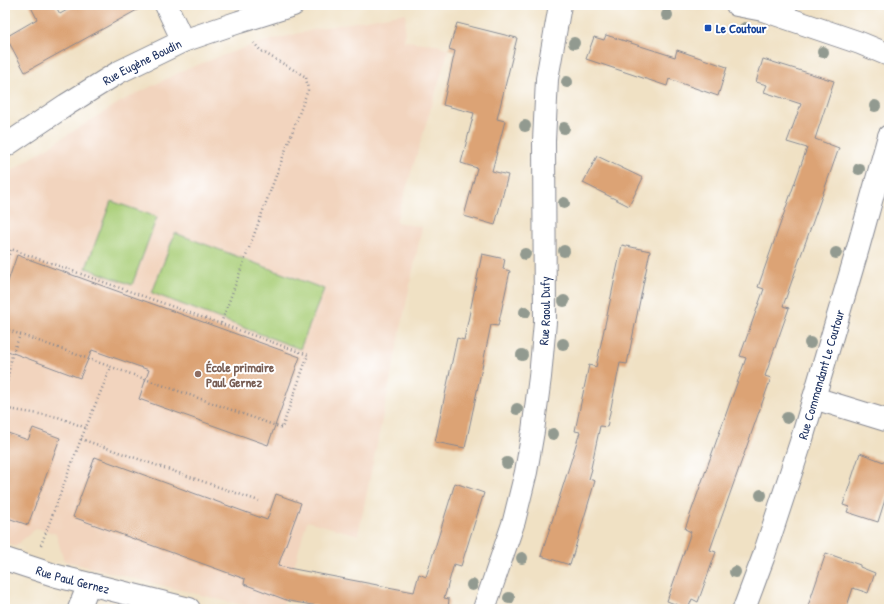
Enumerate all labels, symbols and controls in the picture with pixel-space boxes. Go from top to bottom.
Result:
place label: Le Coutour [716,19,767,37]
marker: Le Coutour [703,23,713,33]
street label: Rue Eugène Boudin [99,34,184,89]
street label: Rue Raoul Dufy [534,276,554,346]
street label: Rue Commandant Le Coutour [793,307,848,441]
place label: École primaire Paul Gernez [206,358,275,391]
marker: École primaire Paul Gernez [193,369,203,379]
street label: Rue Paul Gernez [34,561,112,598]

